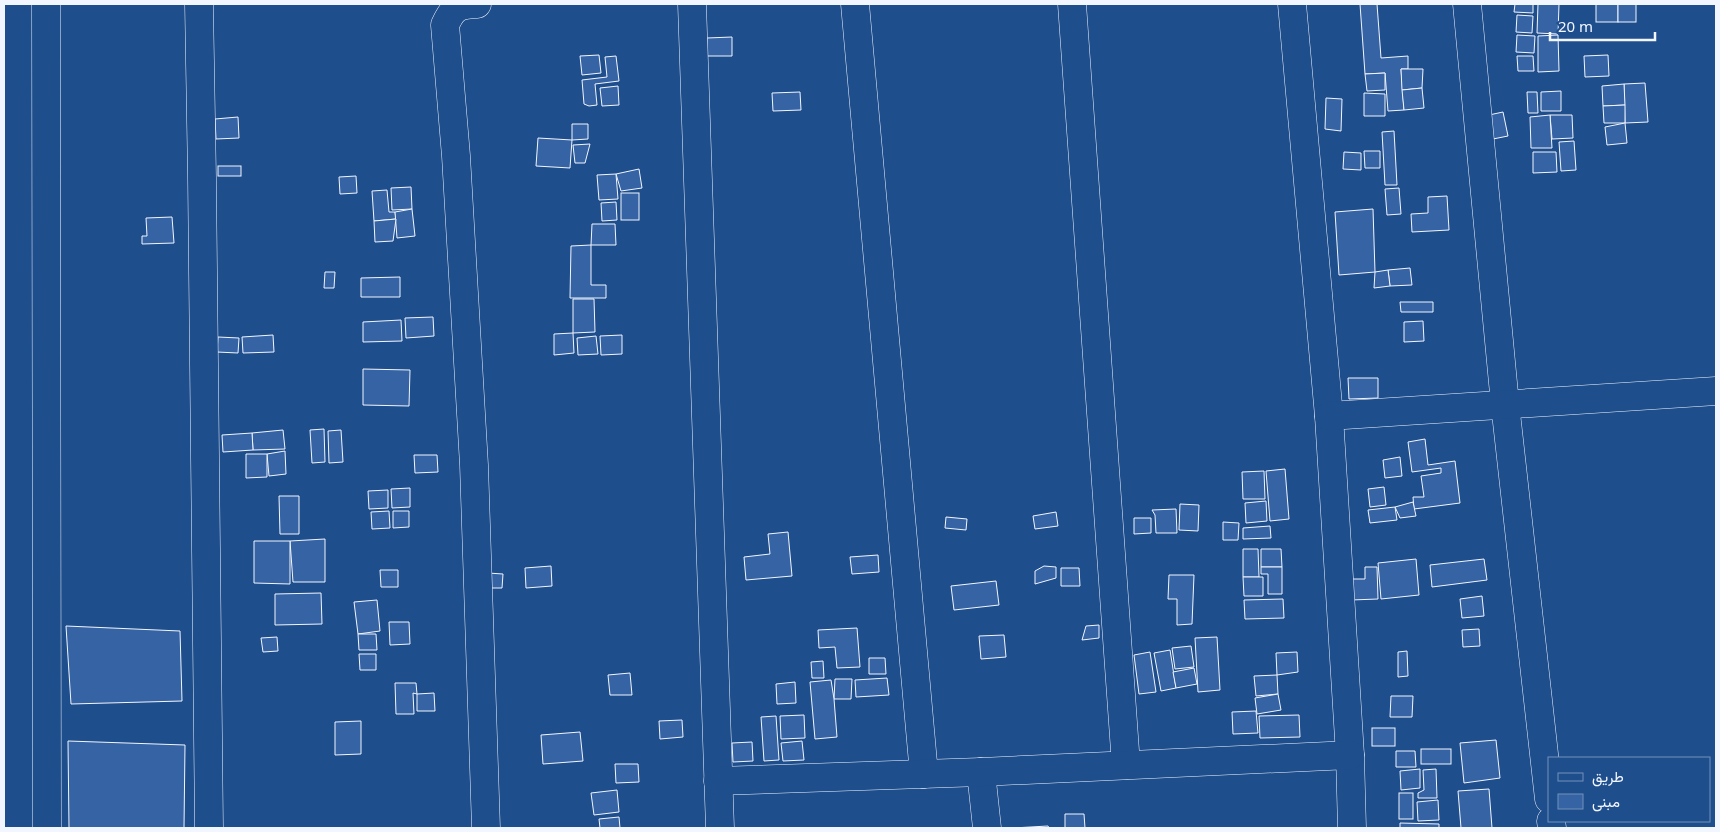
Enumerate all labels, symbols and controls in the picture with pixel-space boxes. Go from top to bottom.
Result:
scale bar [1550,10,1655,42]
text: 20 m [1558,16,1593,36]
legend [1548,757,1710,822]
text: طريق [1592,766,1624,787]
text: مبنى [1592,791,1620,812]

